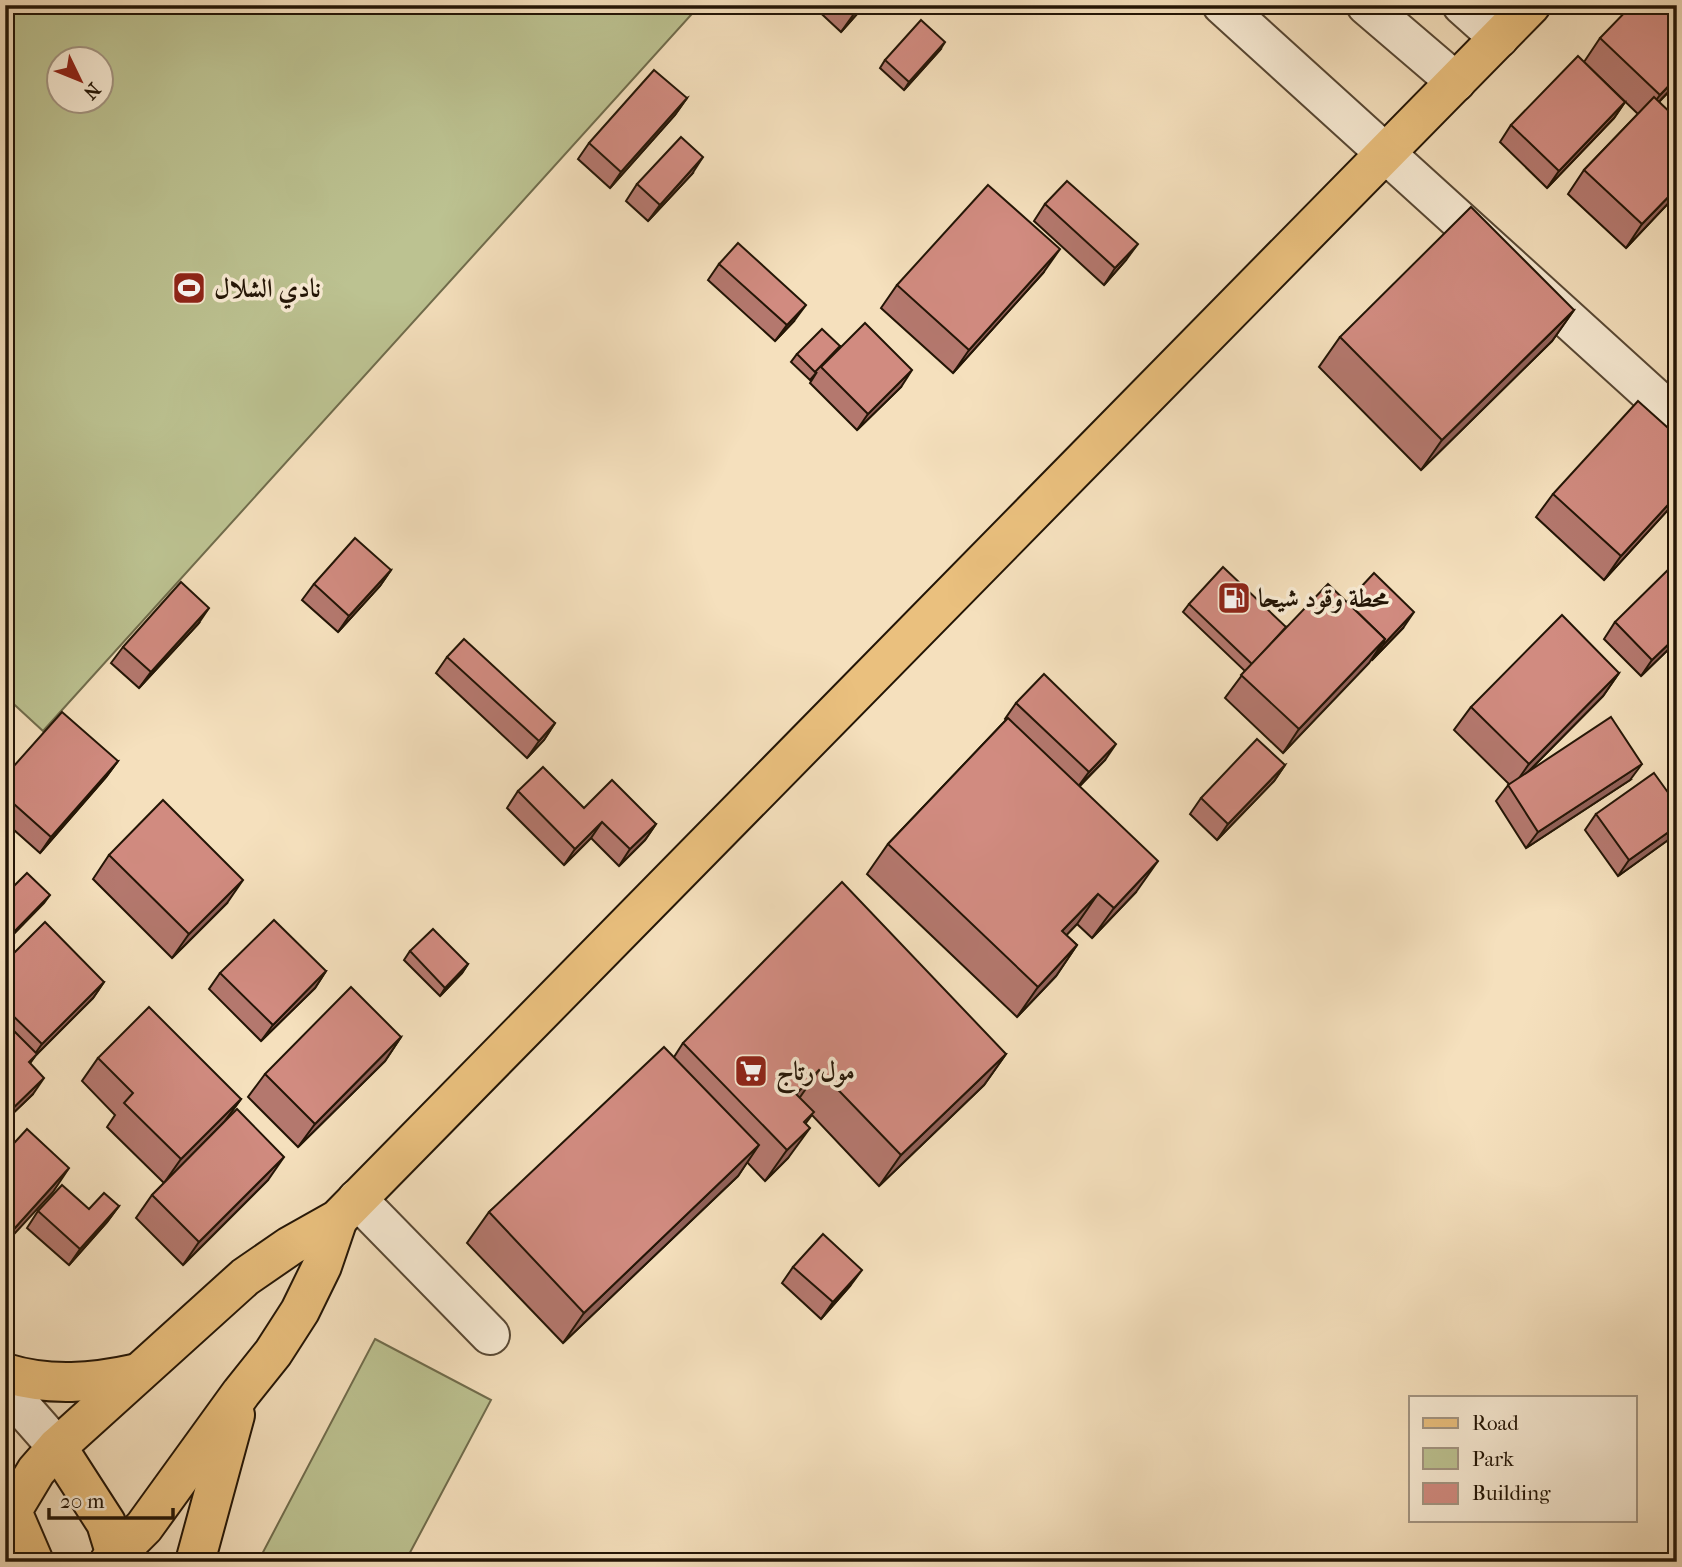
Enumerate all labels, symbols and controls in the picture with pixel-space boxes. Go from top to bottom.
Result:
north arrow [46,46,116,116]
text: N [78,78,105,104]
sports icon: نادي الشلال [170,269,208,307]
place label: نادي الشلال [214,273,321,310]
fuel station icon: محطة وقود شيحا [1215,579,1253,617]
place label: محطة وقود شيحا [1258,583,1390,615]
supermarket icon: مول رتاج [732,1052,770,1090]
place label: مول رتاج [776,1056,855,1094]
legend [1409,1396,1636,1522]
text: Road [1472,1411,1519,1435]
text: Park [1472,1447,1514,1471]
scale bar [49,1476,173,1520]
text: Building [1472,1481,1551,1505]
text: 20 m [60,1489,105,1513]

